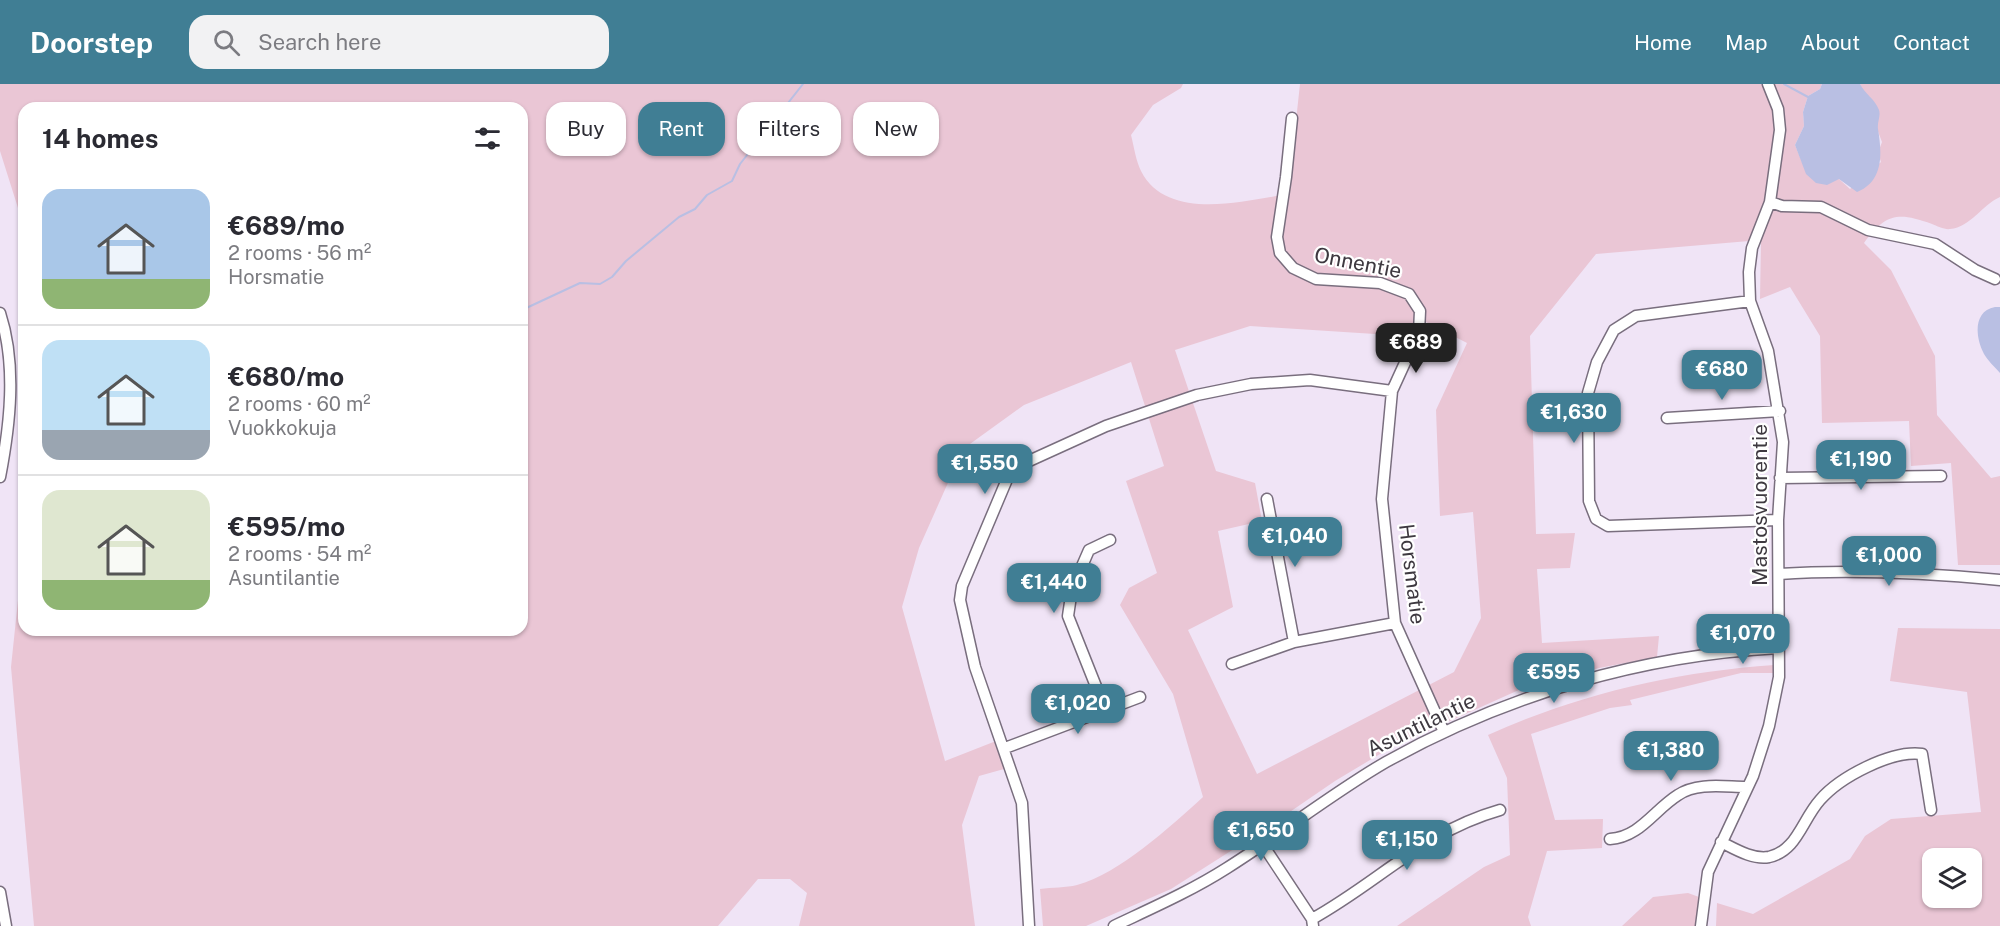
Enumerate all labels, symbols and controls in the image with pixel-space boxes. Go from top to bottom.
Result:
search box [189,15,609,69]
text: Doorstep [30,26,153,59]
icon: search [210,26,243,59]
text: Search here [258,29,381,55]
text: Home [1634,30,1692,55]
text: Map [1725,30,1768,55]
text: About [1801,30,1860,55]
text: Contact [1893,30,1970,55]
chip: Buy [546,102,626,156]
chip: Rent [638,102,725,156]
chip: Filters [737,102,841,156]
chip: New [853,102,939,156]
icon: filters [471,122,504,155]
text: 14 homes [42,123,158,154]
text: €689/mo [228,210,345,241]
icon: home [90,213,162,285]
text: 2 rooms · 56 m² [228,241,371,265]
street label: Onnentie [1312,242,1404,283]
text: Horsmatie [228,265,324,289]
pin: €689 [1380,323,1452,374]
text: €689 [1390,330,1442,354]
pin: €680 [1686,350,1758,401]
text: €680 [1696,357,1748,381]
text: €680/mo [228,361,344,392]
icon: home [90,364,162,436]
text: 2 rooms · 60 m² [228,392,371,416]
pin: €1,630 [1525,393,1623,444]
text: €1,630 [1541,400,1607,424]
text: Vuokkokuja [228,416,337,440]
street label: Mastosvuorentie [1747,424,1772,586]
pin: €1,190 [1812,440,1910,491]
pin: €1,550 [936,444,1034,495]
text: €1,190 [1830,447,1892,471]
text: €1,550 [951,451,1019,475]
text: €595/mo [228,511,345,542]
icon: home [90,514,162,586]
pin: €1,040 [1246,517,1344,568]
street label: Horsmatie [1394,522,1431,626]
text: €1,040 [1262,524,1328,548]
pin: €1,000 [1840,536,1938,587]
text: 2 rooms · 54 m² [228,542,371,566]
text: €1,000 [1856,543,1922,567]
pin: €1,440 [1005,563,1103,614]
text: Asuntilantie [228,566,340,590]
text: €1,440 [1021,570,1087,594]
pin: €1,070 [1694,614,1792,665]
text: €1,070 [1711,621,1775,645]
pin: €595 [1518,653,1590,704]
text: €595 [1527,660,1581,684]
pin: €1,020 [1029,684,1127,735]
street label: Asuntilantie [1362,688,1479,762]
text: €1,020 [1045,691,1111,715]
pin: €1,380 [1622,731,1720,782]
text: €1,380 [1638,738,1704,762]
pin: €1,650 [1212,811,1310,862]
text: €1,650 [1228,818,1294,842]
pin: €1,150 [1358,820,1456,871]
text: €1,150 [1376,827,1438,851]
map controls [1922,848,1982,908]
button: layers [1922,848,1982,908]

